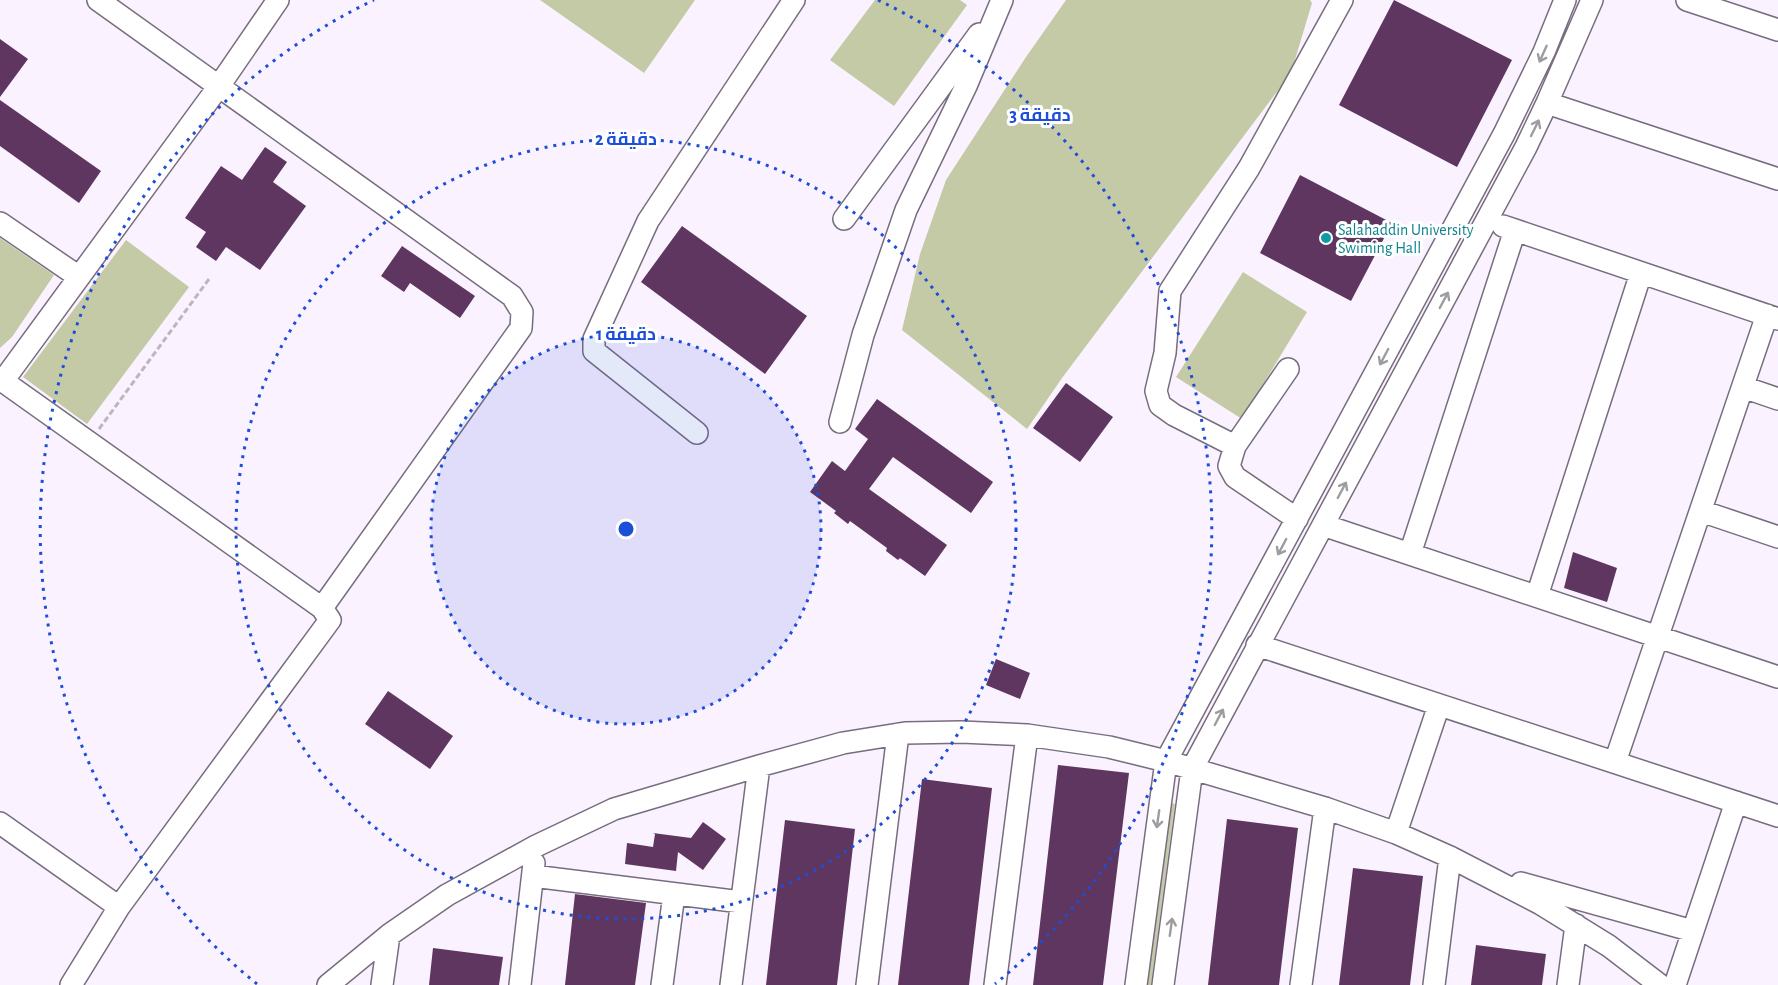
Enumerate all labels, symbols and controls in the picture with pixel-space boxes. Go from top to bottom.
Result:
one-way arrow [1537,45,1548,63]
text: 3 دقيقة [1009,107,1071,125]
one-way arrow [1530,119,1542,137]
text: 2 دقيقة [595,131,657,149]
place label: Salahaddin University Swiming Hall [1338,222,1474,256]
marker: Salahaddin University Swiming Hall [1319,231,1333,245]
one-way arrow [1438,292,1450,309]
text: 1 دقيقة [596,326,656,344]
one-way arrow [1378,348,1390,365]
one-way arrow [1336,482,1348,499]
centre of rings [616,519,636,539]
one-way arrow [1276,538,1288,555]
one-way arrow [1213,709,1225,726]
one-way arrow [1153,809,1164,828]
one-way arrow [1165,918,1176,937]

